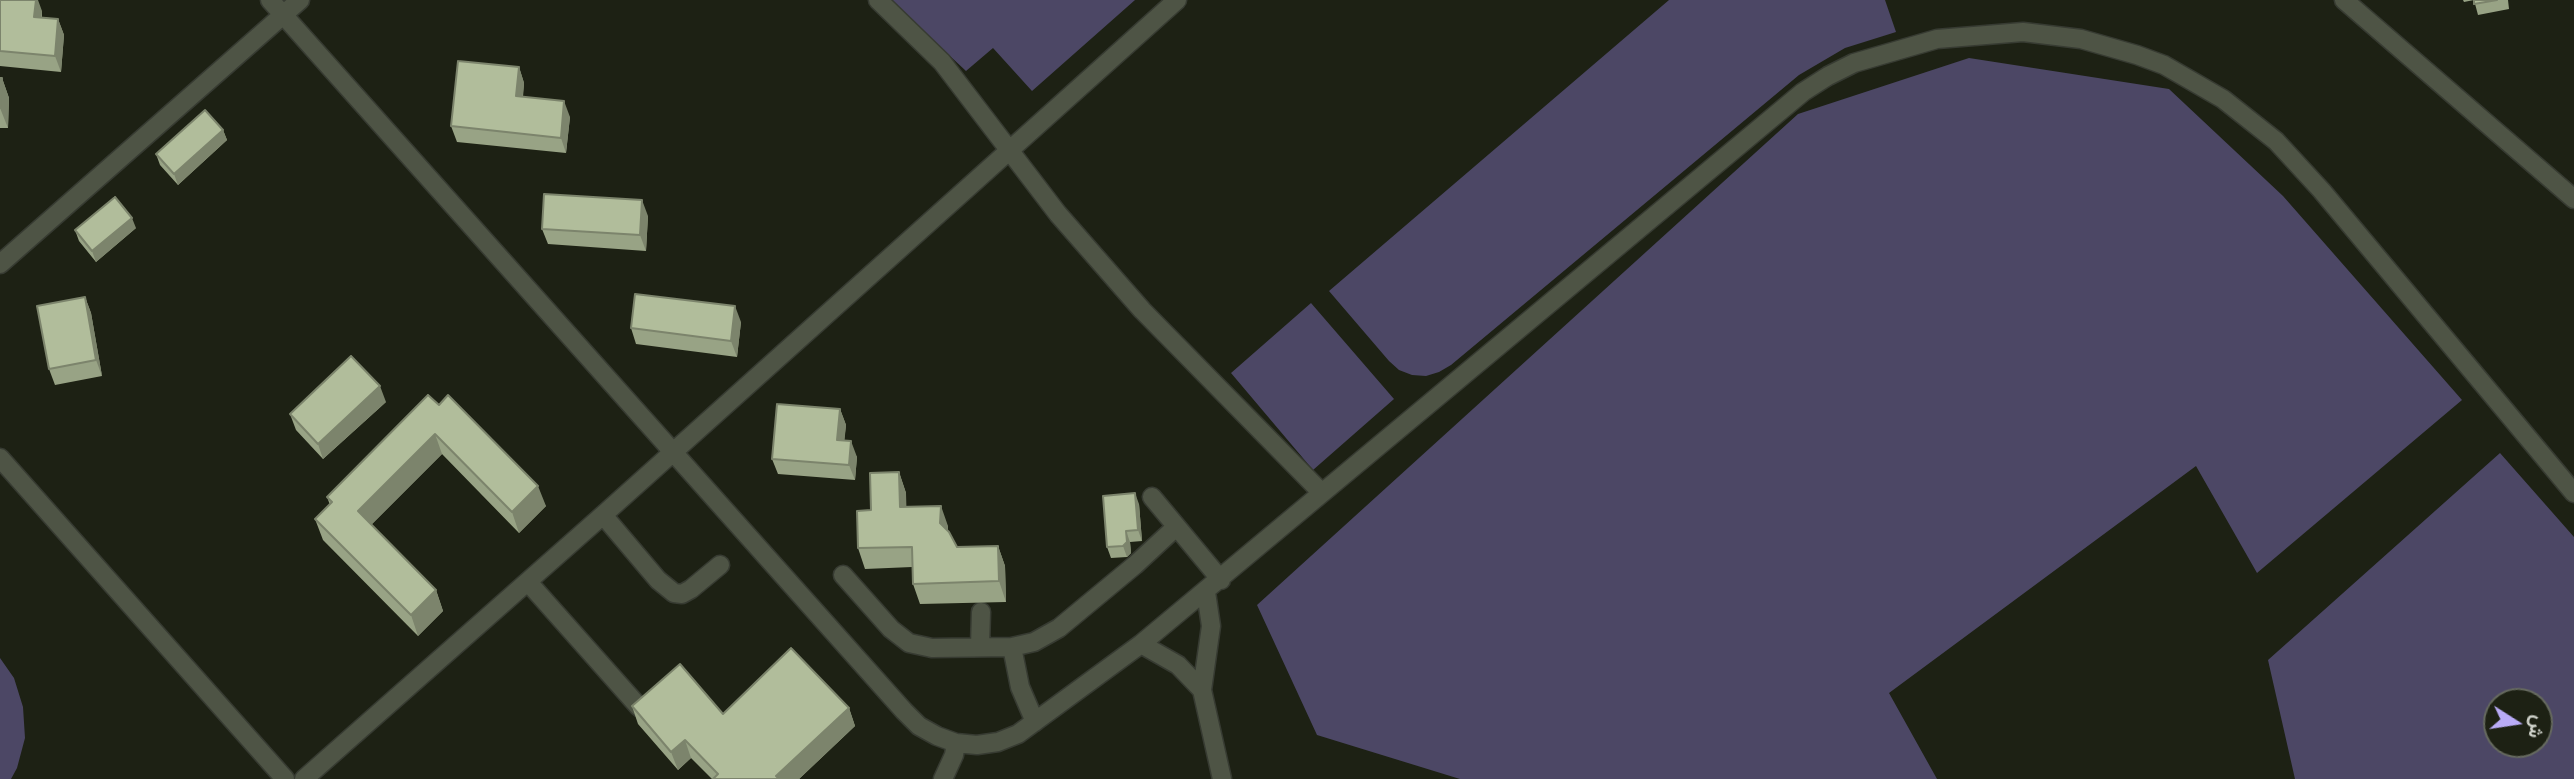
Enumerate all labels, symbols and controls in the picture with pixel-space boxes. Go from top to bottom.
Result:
north arrow [2483,688,2553,758]
text: ش [2524,714,2550,740]

